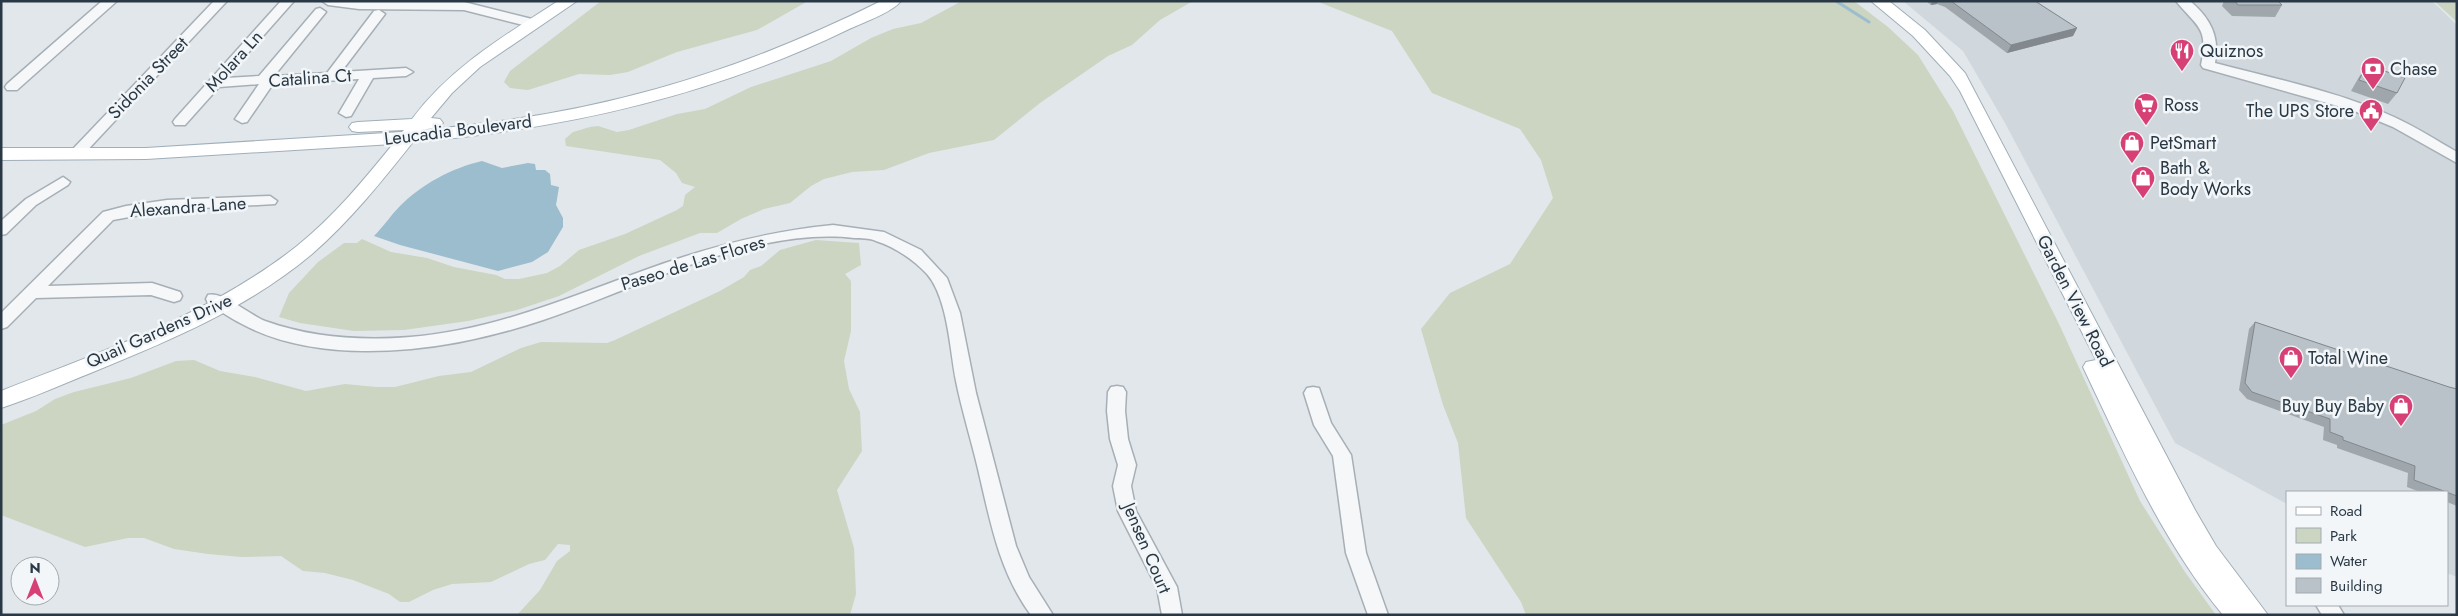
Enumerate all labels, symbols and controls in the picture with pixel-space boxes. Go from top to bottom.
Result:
street label: Molara Ln [199,24,269,98]
street label: Sidonia Street [102,30,195,125]
restaurant icon: Quiznos [2169,38,2195,72]
place label: Quiznos [2200,38,2263,64]
bank icon: Chase [2360,56,2386,90]
place label: Chase [2390,56,2437,82]
street label: Catalina Ct [268,62,353,94]
supermarket icon: Ross [2133,92,2159,126]
place label: Ross [2164,92,2198,118]
place label: The UPS Store [2246,98,2354,124]
public building icon: The UPS Store [2358,98,2384,132]
street label: Leucadia Boulevard [383,108,533,152]
shop icon: PetSmart [2119,130,2145,164]
place label: PetSmart [2150,130,2217,156]
place label: Bath & Body Works [2160,155,2251,202]
shop icon: Bath & Body Works [2130,165,2156,199]
street label: Alexandra Lane [129,190,247,224]
street label: Paseo de Las Flores [618,229,768,297]
street label: Garden View Road [2030,230,2120,372]
street label: Quail Gardens Drive [82,287,236,375]
shop icon: Total Wine [2278,345,2304,379]
place label: Total Wine [2308,345,2388,371]
place label: Buy Buy Baby [2282,393,2384,419]
shop icon: Buy Buy Baby [2388,393,2414,427]
legend [2286,491,2448,606]
street label: Jensen Court [1115,497,1178,598]
text: Road [2330,500,2362,522]
text: Park [2330,525,2357,547]
text: Water [2330,550,2368,572]
north arrow [10,556,60,606]
text: N [29,558,41,578]
text: Building [2330,575,2382,597]

